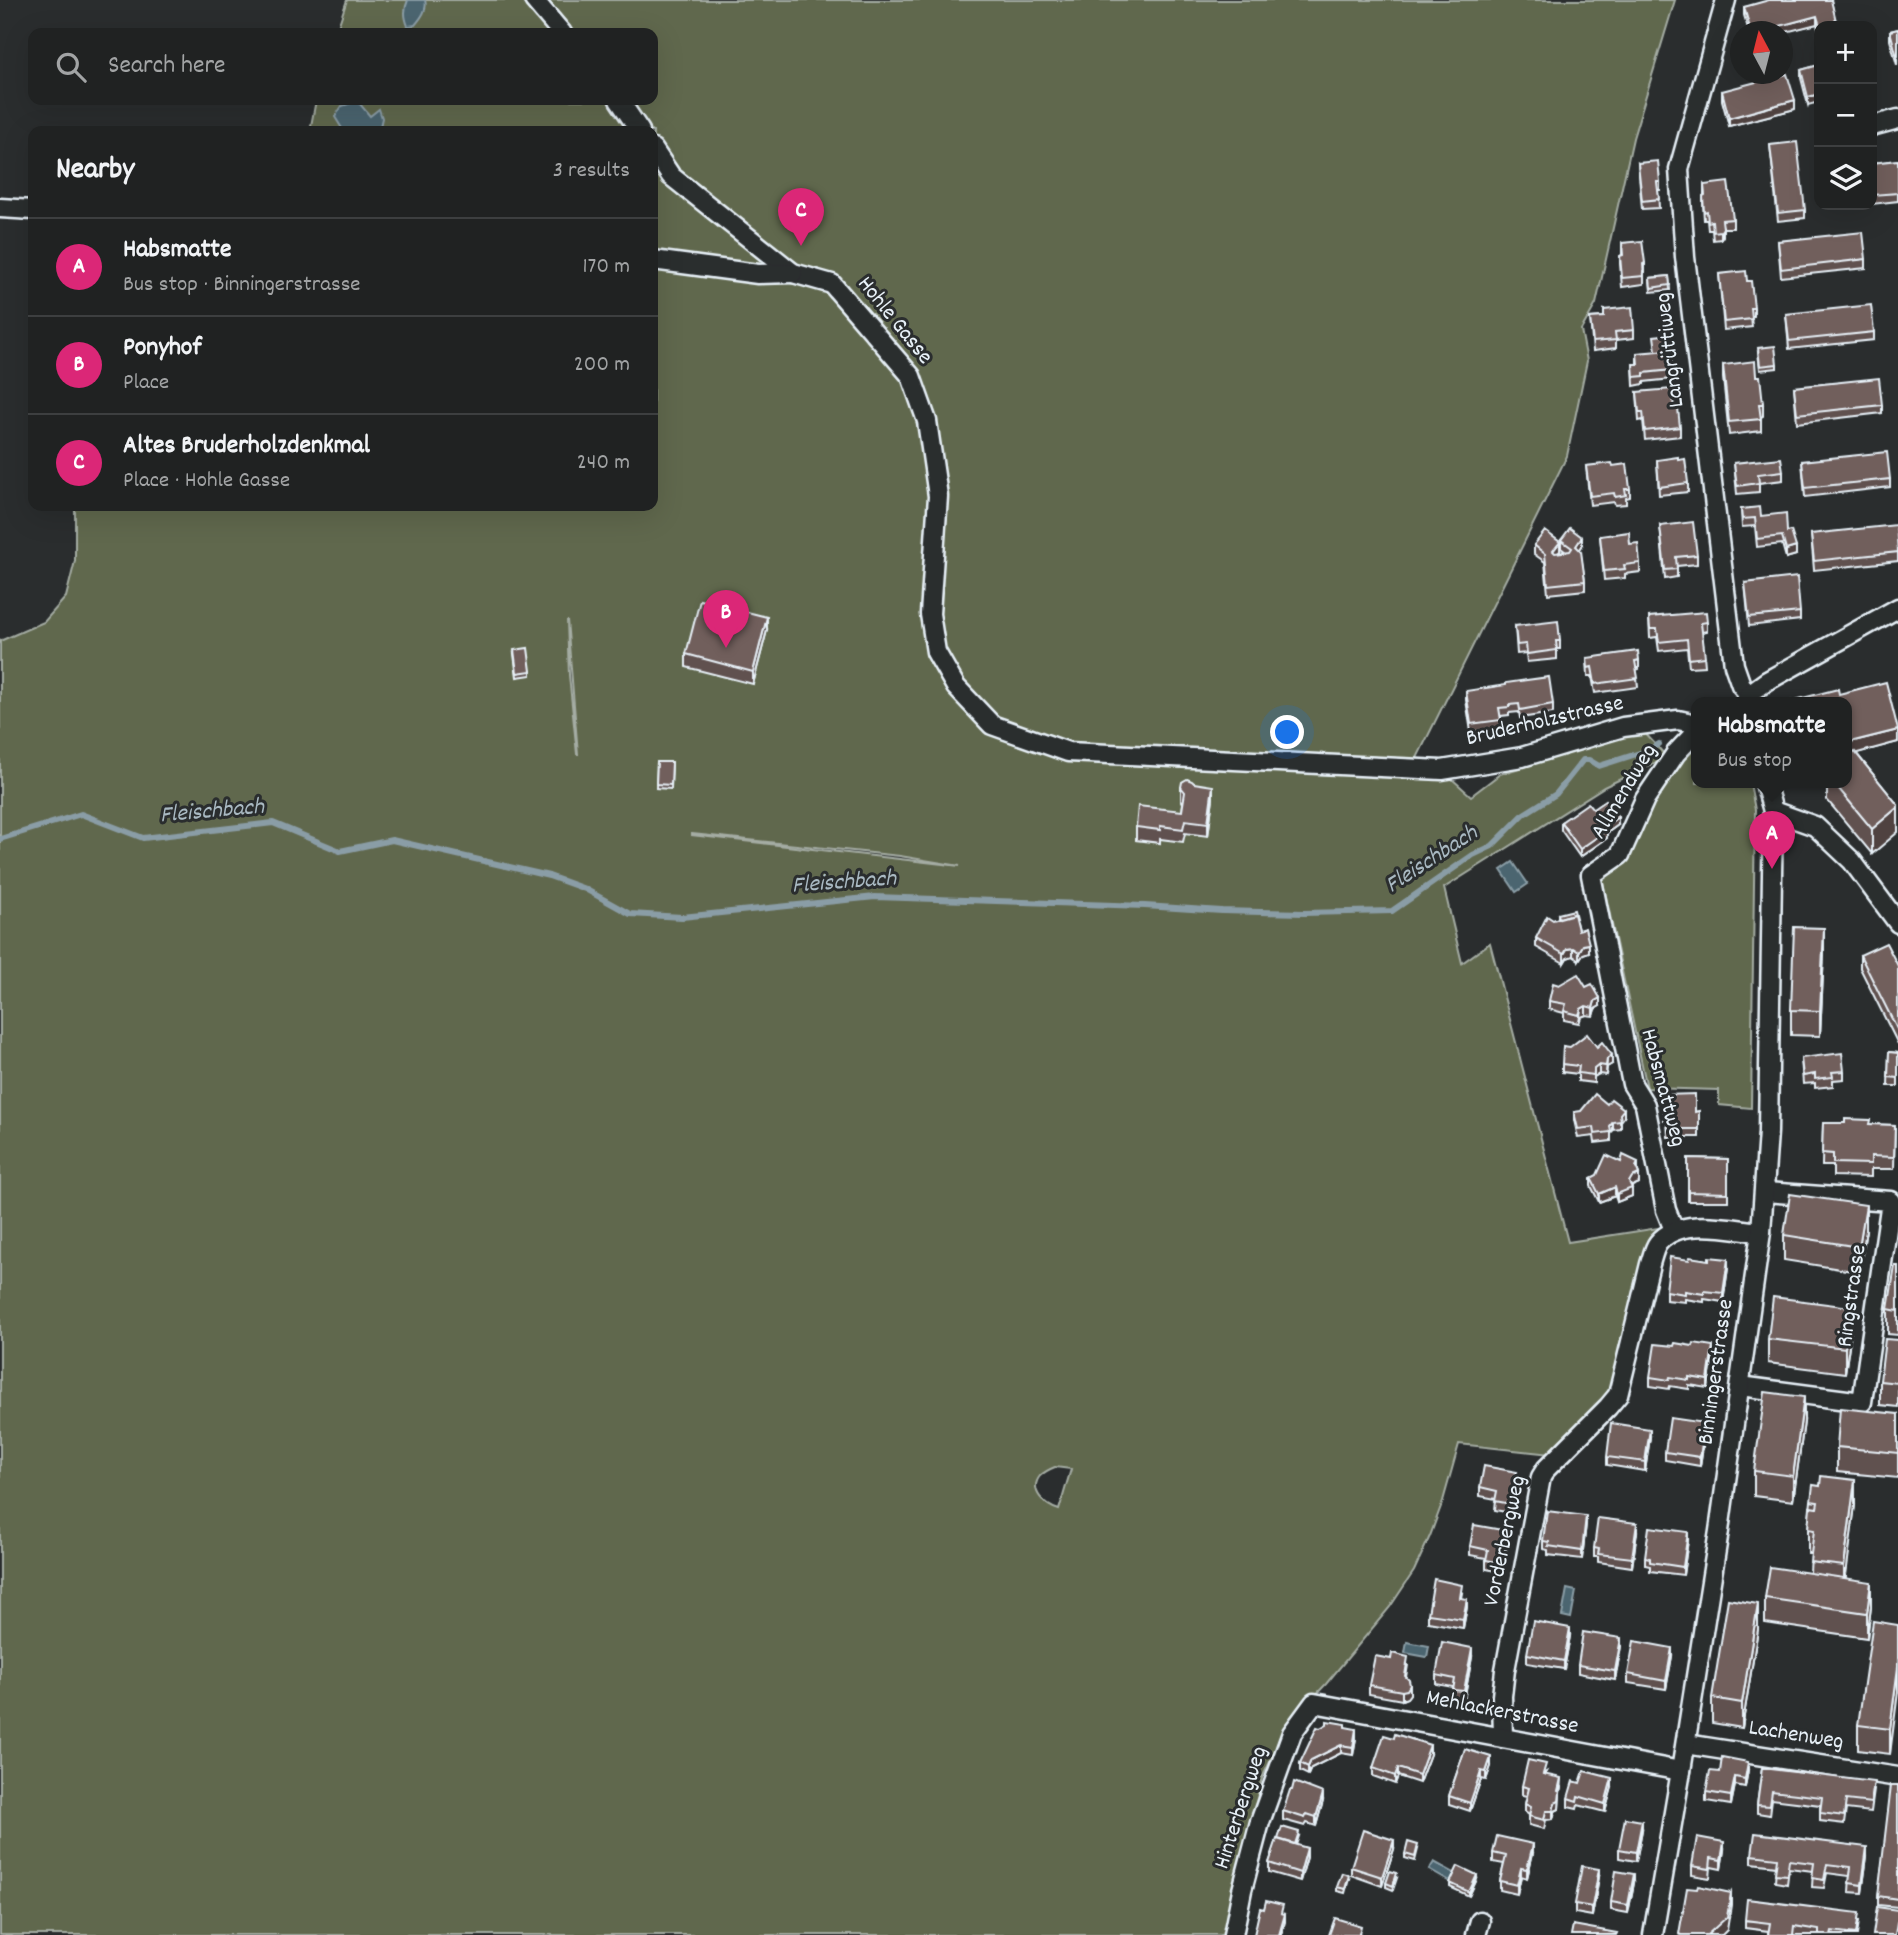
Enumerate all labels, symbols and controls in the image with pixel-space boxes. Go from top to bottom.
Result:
north arrow [1730,21,1793,84]
map controls [1814,21,1877,210]
button: + [1814,21,1877,84]
search box [28,28,658,105]
icon: search [52,48,90,86]
text: Search here [108,48,226,85]
button: − [1814,84,1877,147]
button: layers [1814,147,1877,210]
text: Nearby [56,150,134,193]
text: 3 results [553,155,630,188]
pin: C [778,188,824,246]
text: Habsmatte [123,232,231,269]
text: A [73,251,85,284]
text: 170 m [583,251,630,284]
text: Bus stop · Binningerstrasse [123,269,360,302]
street label: Hohle Gasse [848,270,940,372]
street label: Langrüttiweg [1648,291,1694,409]
text: Ponyhof [123,330,202,367]
text: B [74,349,84,382]
text: 200 m [574,349,630,382]
text: Place [123,367,169,400]
text: Altes Bruderholzdenkmal [123,428,370,465]
text: C [73,447,85,480]
text: 240 m [577,447,630,480]
text: Place · Hohle Gasse [123,465,290,498]
pin: B [703,590,749,648]
street label: Bruderholzstrasse [1463,688,1627,756]
popup [1691,697,1852,788]
text: Habsmatte [1717,708,1826,745]
your location [1270,715,1304,749]
street label: Allmendweg [1584,738,1666,846]
text: Bus stop [1717,745,1792,778]
water label: Fleischbach [159,790,266,833]
pin: A [1749,811,1795,869]
water label: Fleischbach [1379,817,1486,903]
water label: Fleischbach [791,862,898,904]
street label: Habsmattweg [1630,1025,1694,1151]
street label: Ringstrasse [1829,1243,1877,1349]
street label: Binningerstrasse [1690,1297,1744,1447]
street label: Vorderbergweg [1476,1473,1536,1609]
street label: Mehlackerstrasse [1423,1682,1581,1744]
street label: Lachenweg [1746,1712,1846,1760]
street label: Hinterbergweg [1207,1742,1277,1874]

